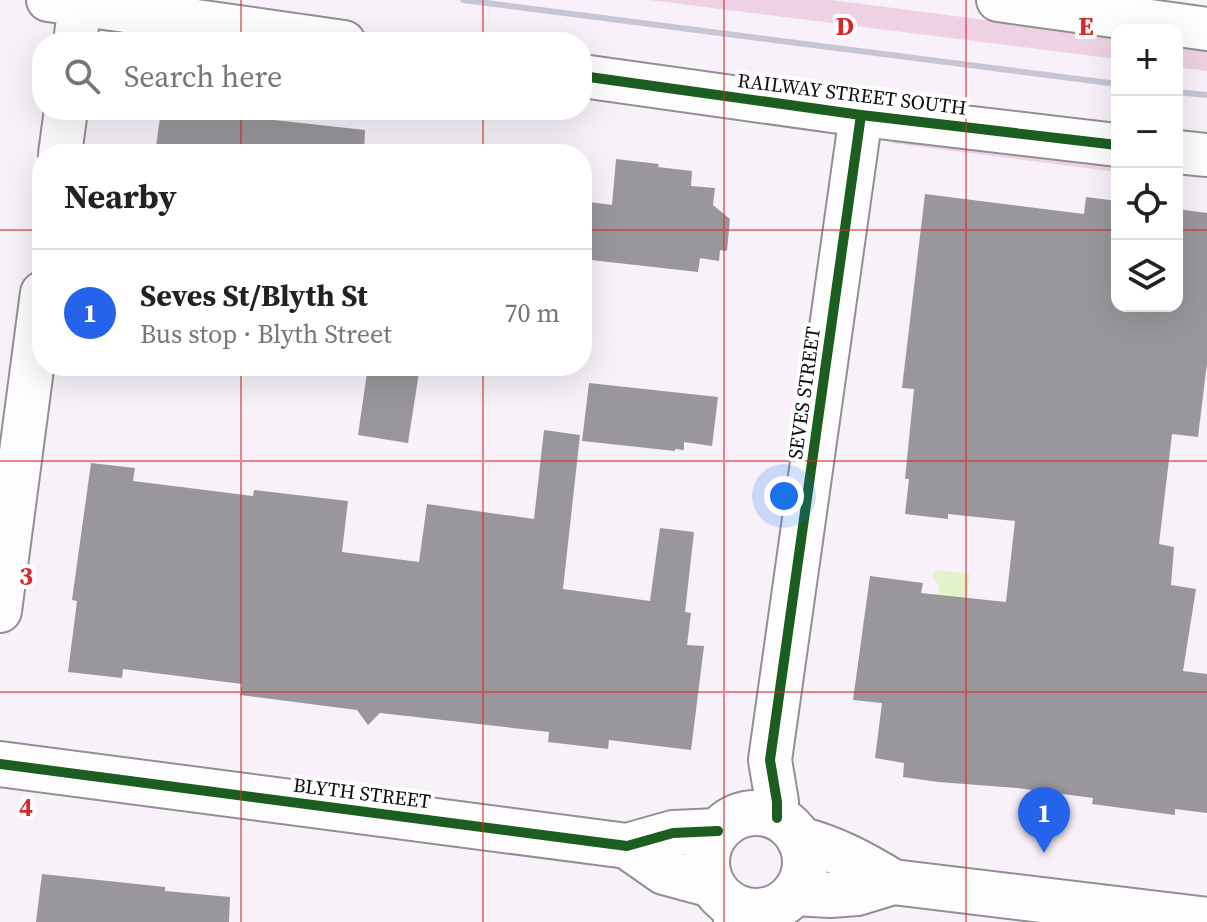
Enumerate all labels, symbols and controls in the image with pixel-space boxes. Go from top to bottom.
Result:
text: D [836,8,854,44]
text: E [1078,8,1094,44]
map controls [1111,24,1183,312]
button: + [1111,24,1183,96]
search box [32,32,592,120]
icon: search [60,54,104,98]
text: Search here [124,56,282,97]
street label: RAILWAY STREET SOUTH [736,66,968,122]
button: − [1111,96,1183,168]
button: locate [1111,168,1183,240]
text: Nearby [64,173,177,219]
button: layers [1111,240,1183,312]
text: Seves St/Blyth St [140,275,368,316]
text: 1 [83,295,97,331]
text: 70 m [505,295,560,331]
text: Bus stop · Blyth Street [140,316,392,352]
street label: SEVES STREET [781,325,827,461]
your location [764,476,804,516]
text: 3 [19,558,33,594]
street label: BLYTH STREET [292,771,432,815]
pin: 1 [1018,787,1070,853]
text: 4 [19,789,33,825]

